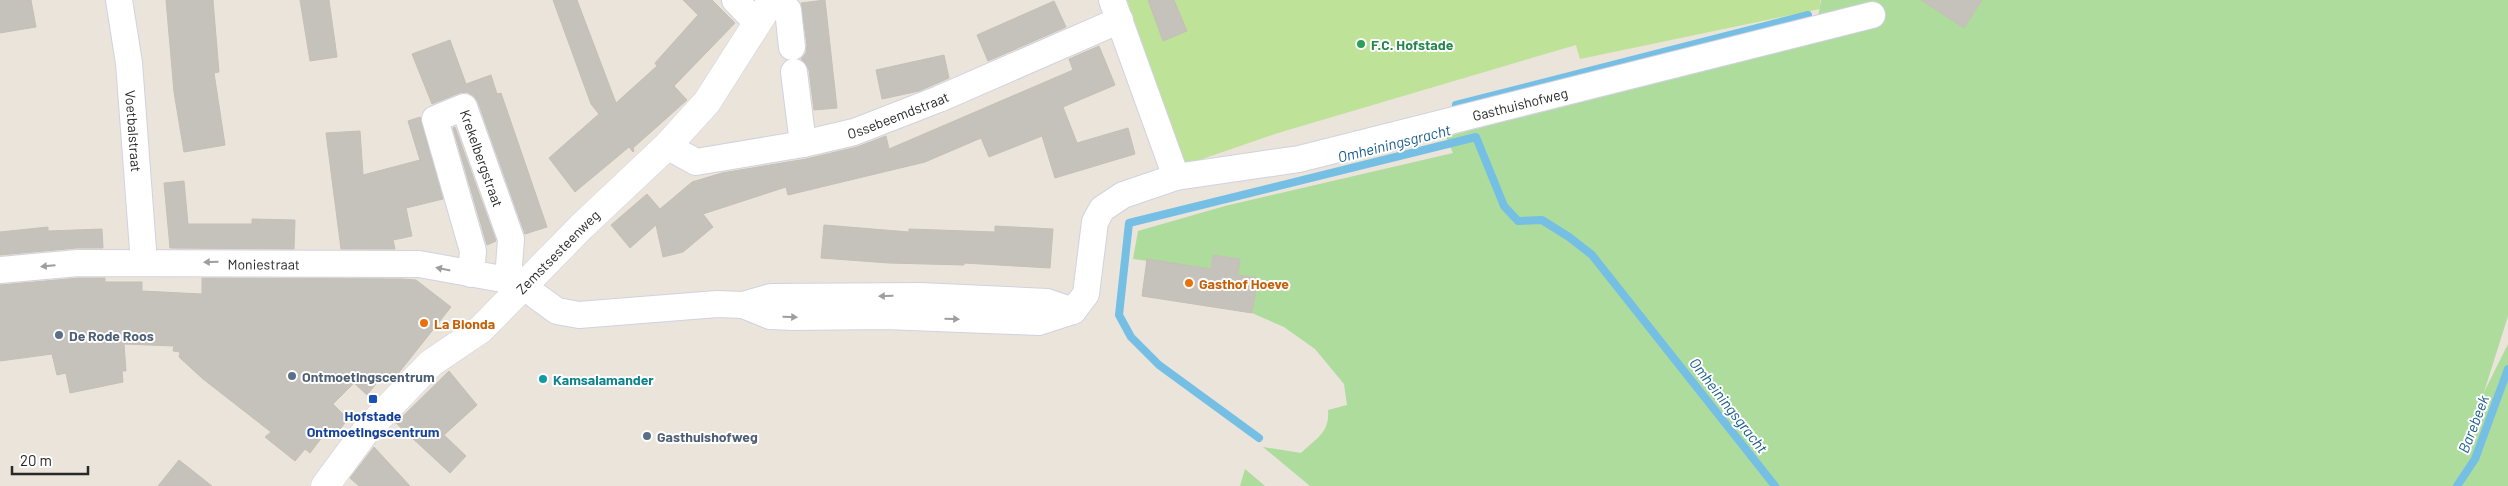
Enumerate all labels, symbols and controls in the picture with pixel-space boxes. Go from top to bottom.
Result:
place label: F.C. Hofstade [1371,36,1454,53]
marker: F.C. Hofstade [1355,38,1367,50]
street label: Gasthuishofweg [1470,83,1569,124]
street label: Ossebeemdstraat [846,87,951,142]
street label: Voetbalstraat [123,89,146,173]
street label: Krekelbergstraat [457,107,507,209]
water label: Omheiningsgracht [1336,120,1453,166]
street label: Zemstsesteenweg [512,206,603,297]
street label: Moniestraat [227,255,300,272]
one-way arrow [202,258,218,266]
one-way arrow [40,262,56,270]
one-way arrow [434,264,450,272]
place label: Gasthof Hoeve [1199,275,1289,292]
marker: Gasthof Hoeve [1183,277,1195,289]
one-way arrow [878,292,894,300]
one-way arrow [782,313,798,321]
place label: La Bionda [434,315,495,332]
one-way arrow [944,315,960,323]
marker: La Bionda [418,317,430,329]
place label: De Rode Roos [69,327,154,344]
marker: De Rode Roos [53,329,65,341]
water label: Omheiningsgracht [1686,354,1772,457]
place label: Ontmoetingscentrum [302,368,435,385]
marker: Ontmoetingscentrum [286,370,298,382]
place label: Kamsalamander [553,371,654,388]
marker: Kamsalamander [537,373,549,385]
water label: Barebeek [2454,392,2492,455]
marker: Hofstade Ontmoetingscentrum [367,393,379,405]
place label: Hofstade Ontmoetingscentrum [307,407,440,440]
place label: Gasthuishofweg [657,428,758,445]
marker: Gasthuishofweg [641,430,653,442]
scale bar [12,444,89,476]
text: 20 m [20,451,52,469]

